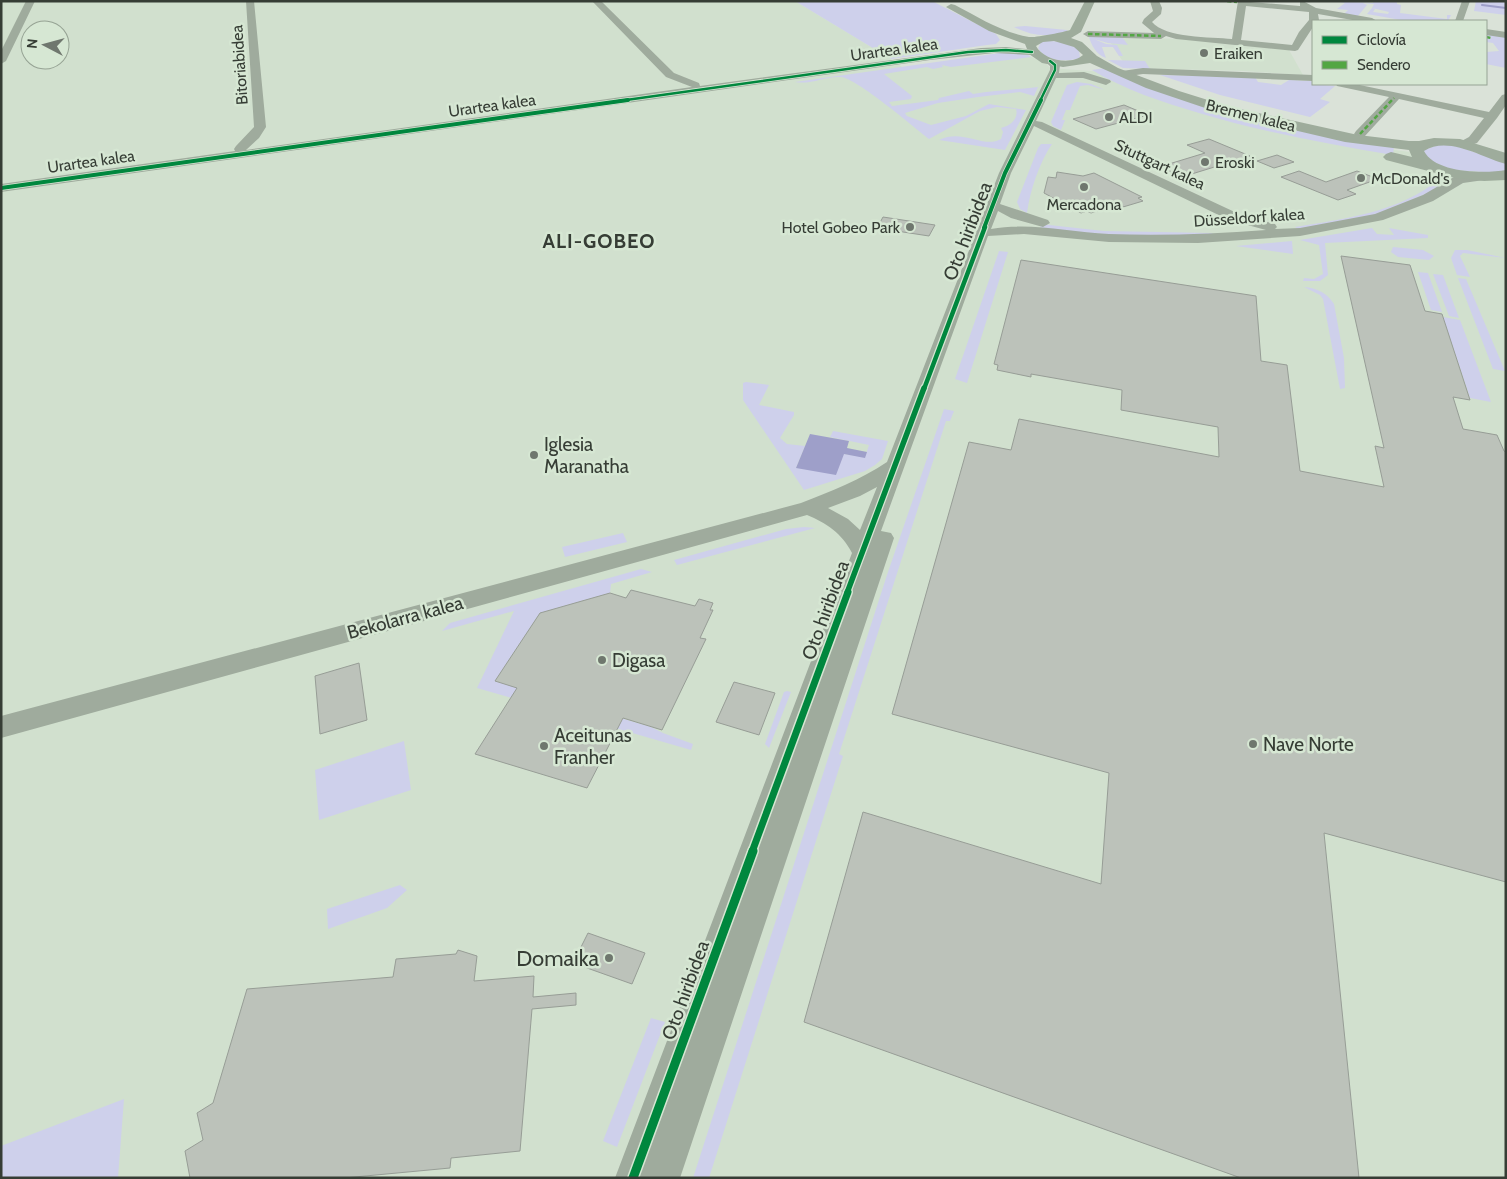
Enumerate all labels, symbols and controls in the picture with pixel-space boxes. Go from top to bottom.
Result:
north arrow [20,20,70,70]
legend [1312,20,1487,85]
street label: Bitoriabidea [227,24,252,106]
text: Ciclovía [1357,31,1407,49]
street label: Urartea kalea [849,34,939,65]
text: N [23,38,42,50]
place label: Eraiken [1214,44,1263,63]
marker: Eraiken [1198,47,1210,59]
text: Sendero [1357,56,1411,74]
street label: Urartea kalea [447,90,537,121]
street label: Bremen kalea [1204,95,1298,136]
place label: ALDI [1119,108,1153,127]
marker: ALDI [1103,111,1115,123]
street label: Stuttgart kalea [1111,135,1208,194]
street label: Urartea kalea [46,146,136,177]
place label: Eroski [1215,153,1255,172]
marker: Eroski [1199,156,1211,168]
place label: McDonald's [1371,169,1450,188]
marker: McDonald's [1355,172,1367,184]
street label: Oto hiribidea [938,179,997,284]
marker: Mercadona [1078,181,1090,193]
place label: Mercadona [1046,195,1122,214]
street label: Düsseldorf kalea [1193,204,1305,231]
place label: Hotel Gobeo Park [782,218,901,237]
marker: Hotel Gobeo Park [904,221,916,233]
district label: ALI-GOBEO [543,229,655,253]
place label: Iglesia Maranatha [544,433,629,478]
marker: Iglesia Maranatha [528,449,540,461]
street label: Oto hiribidea [797,557,854,663]
street label: Bekolarra kalea [345,591,466,644]
place label: Digasa [612,649,665,672]
marker: Digasa [596,654,608,666]
place label: Aceitunas Franher [554,724,632,769]
place label: Nave Norte [1263,733,1354,756]
marker: Nave Norte [1247,738,1259,750]
marker: Aceitunas Franher [538,740,550,752]
street label: Oto hiribidea [657,937,714,1043]
place label: Domaika [516,945,599,972]
marker: Domaika [603,952,615,964]

